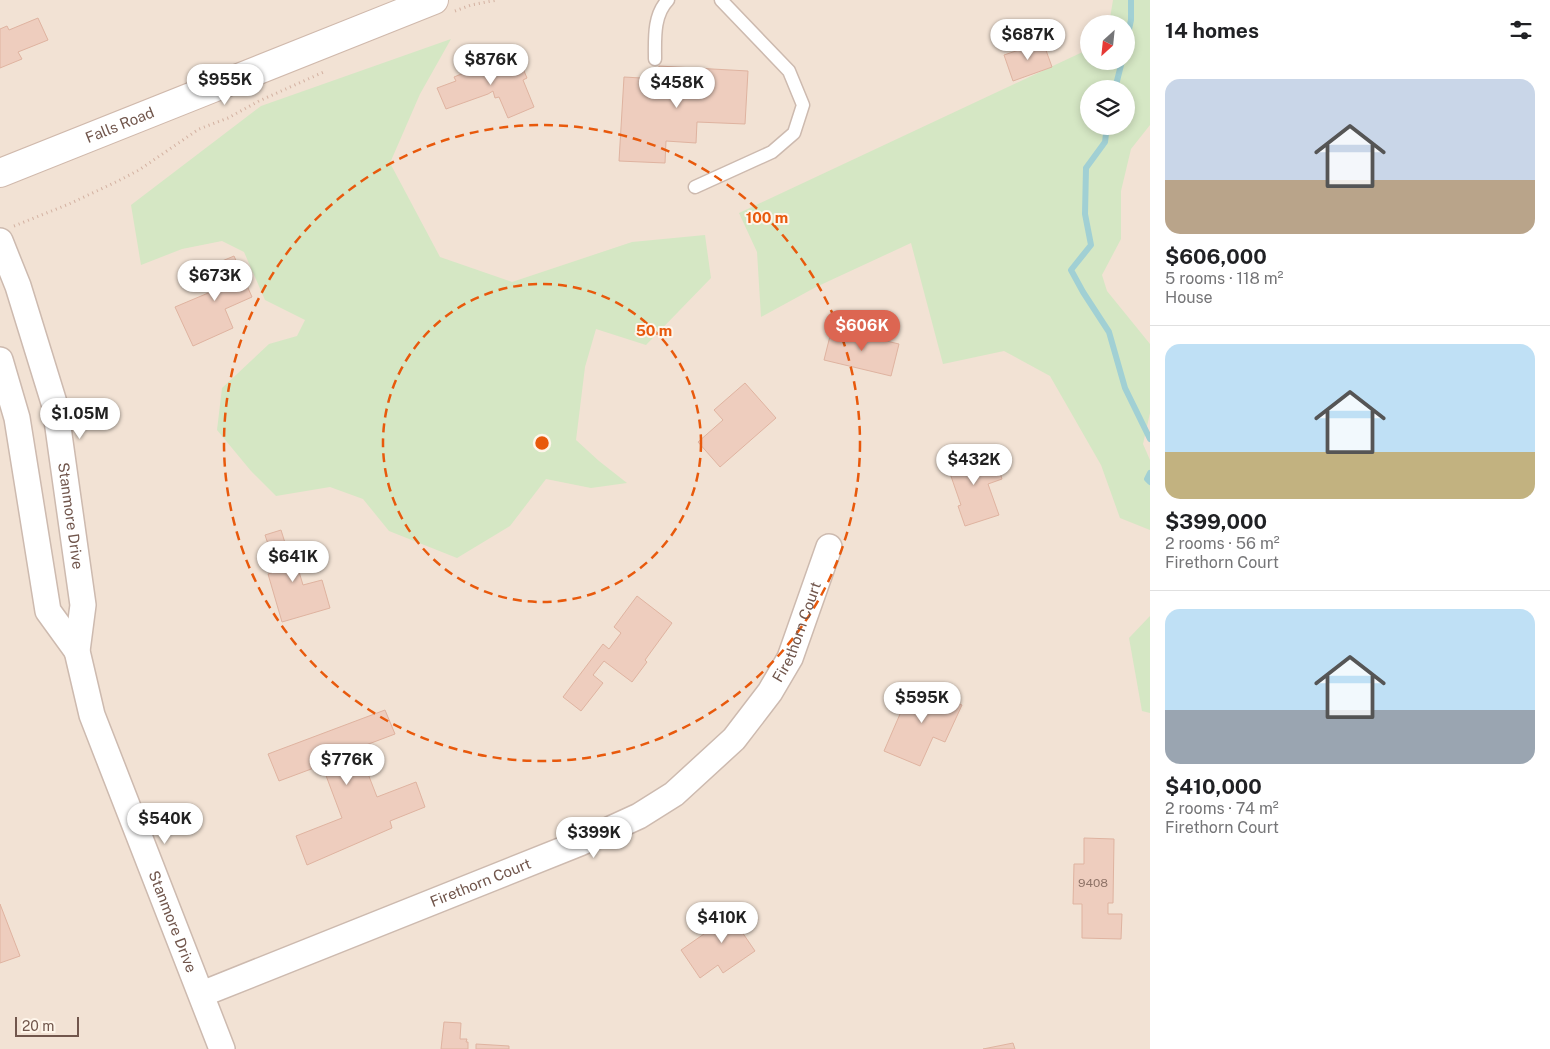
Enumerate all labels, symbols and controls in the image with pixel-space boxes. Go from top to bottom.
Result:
north arrow [1080,15,1135,70]
map controls [1080,15,1135,135]
icon: filters [1507,16,1535,44]
pin: $687K [993,18,1063,61]
text: 14 homes [1165,18,1259,43]
text: $687K [1001,25,1055,44]
pin: $876K [456,44,526,86]
text: $876K [464,50,518,69]
pin: $955K [190,64,260,106]
pin: $458K [642,66,712,109]
text: $955K [198,70,252,89]
text: $458K [650,73,704,92]
button: layers [1080,80,1135,135]
street label: Falls Road [83,103,156,146]
icon: home [1305,111,1395,201]
text: 100 m [746,209,788,226]
text: $606,000 [1165,244,1267,269]
pin: $673K [180,260,250,302]
text: $673K [188,266,242,285]
text: 5 rooms · 118 m² [1165,269,1284,288]
text: House [1165,288,1213,307]
pin: $606K [827,310,897,352]
text: $606K [835,316,889,335]
text: 50 m [636,322,672,339]
icon: home [1305,377,1395,467]
pin: $1.05M [39,398,121,440]
text: $1.05M [51,404,109,423]
centre of rings [533,434,551,452]
pin: $432K [939,444,1009,486]
text: $432K [947,450,1001,469]
street label: Stanmore Drive [55,461,87,570]
text: $399,000 [1165,509,1267,534]
text: 2 rooms · 56 m² [1165,534,1280,553]
pin: $641K [258,540,328,583]
text: $641K [268,547,318,566]
text: Firethorn Court [1165,553,1279,572]
street label: Firethorn Court [769,579,824,685]
icon: home [1305,642,1395,732]
pin: $595K [887,682,957,724]
text: $595K [895,688,949,707]
pin: $776K [312,744,382,786]
text: $776K [321,750,373,769]
text: $410,000 [1165,774,1262,799]
text: 2 rooms · 74 m² [1165,799,1279,818]
pin: $540K [130,802,200,845]
text: $540K [138,809,192,828]
pin: $399K [559,816,629,859]
text: Firethorn Court [1165,818,1279,837]
text: $399K [567,823,621,842]
street label: Firethorn Court [428,854,533,910]
street label: Stanmore Drive [145,868,200,975]
house number: 9408 [1078,876,1108,890]
pin: $410K [687,902,757,944]
text: $410K [697,908,747,927]
scale bar [15,1014,79,1037]
text: 20 m [22,1018,54,1034]

